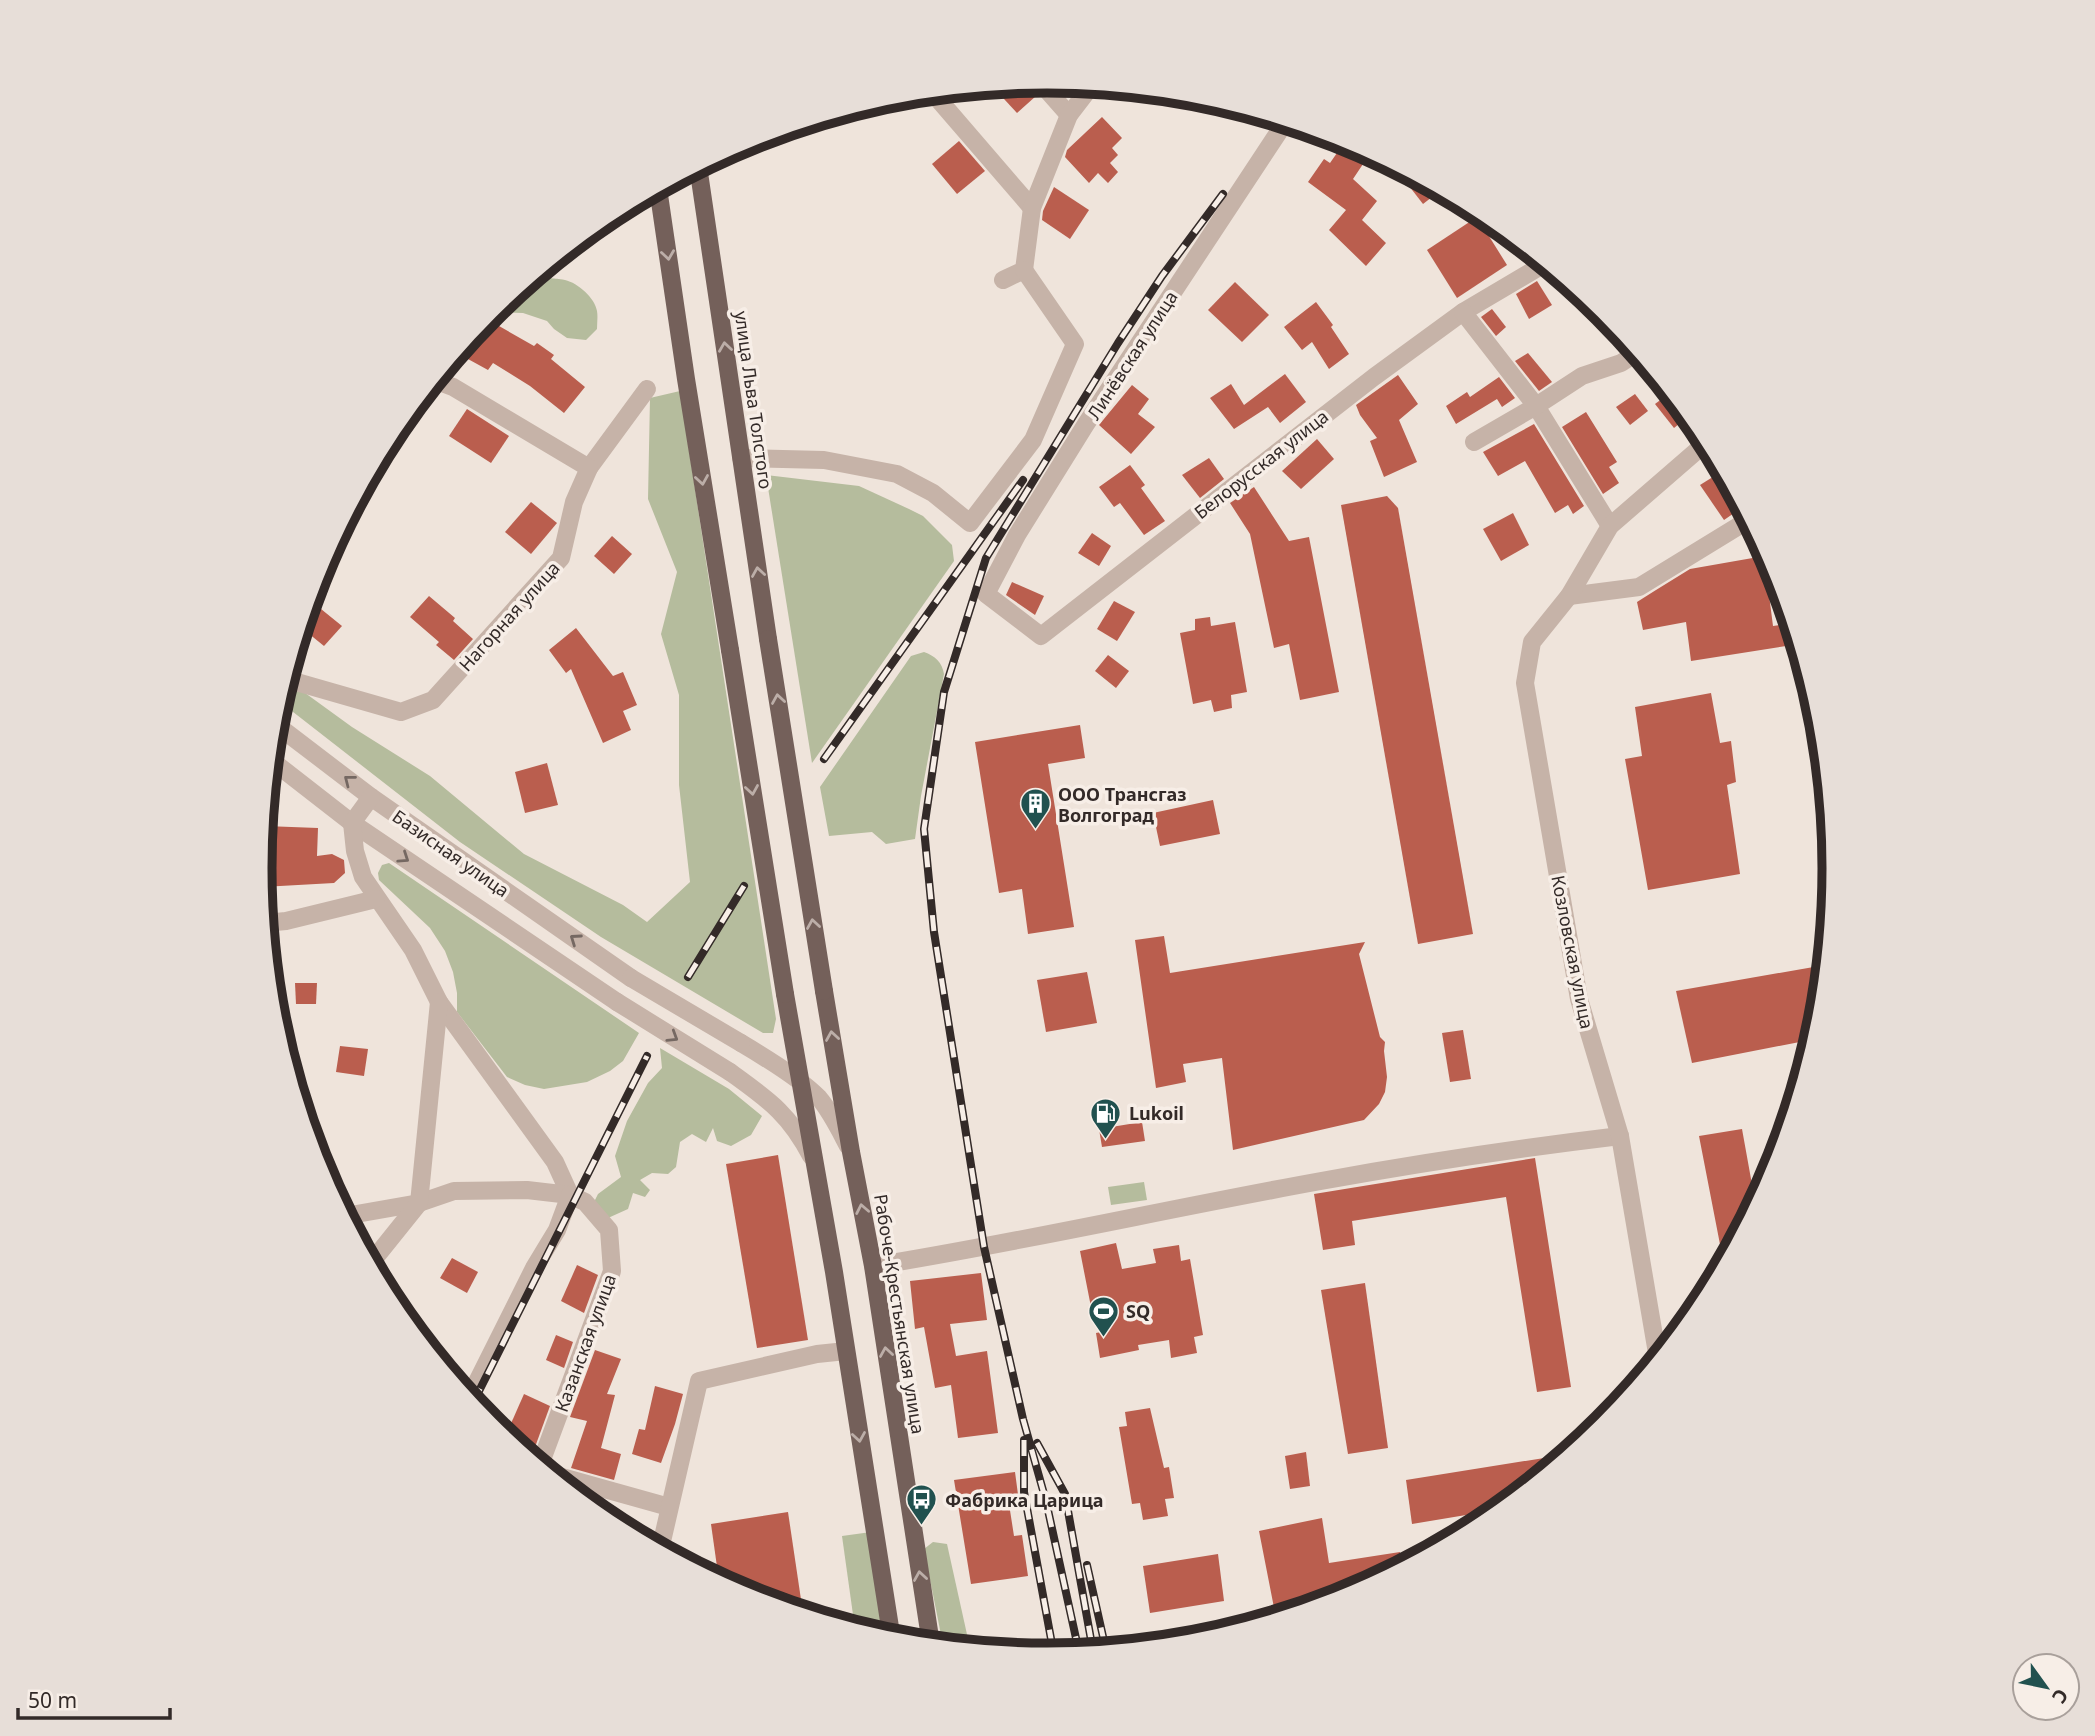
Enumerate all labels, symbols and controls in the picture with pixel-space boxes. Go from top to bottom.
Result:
one-way arrow [660,249,675,261]
street label: Линёвская улица [1081,286,1183,424]
street label: улица Льва Толстого [730,309,778,491]
one-way arrow [717,341,732,353]
street label: Белорусская улица [1189,404,1333,524]
one-way arrow [694,474,709,486]
street label: Нагорная улица [453,556,565,676]
one-way arrow [751,566,766,578]
one-way arrow [771,693,786,705]
one-way arrow [344,776,357,789]
place label: ООО Трансгаз Волгоград [1058,782,1186,827]
one-way arrow [744,784,759,796]
building icon: ООО Трансгаз Волгоград [1018,787,1052,831]
street label: Базисная улица [388,804,514,902]
one-way arrow [397,850,410,863]
street label: Козловская улица [1546,873,1600,1031]
one-way arrow [806,918,821,930]
one-way arrow [570,935,583,947]
one-way arrow [666,1029,679,1042]
one-way arrow [825,1030,840,1042]
fuel station icon: Lukoil [1089,1096,1123,1140]
place label: Lukoil [1129,1101,1184,1125]
street label: Рабоче-Крестьянская улица [869,1192,931,1436]
one-way arrow [855,1203,870,1215]
street label: Казанская улица [549,1271,621,1415]
sports icon: SQ [1086,1294,1120,1338]
place label: SQ [1126,1299,1150,1323]
one-way arrow [879,1346,894,1358]
one-way arrow [852,1431,867,1443]
bus stop icon: Фабрика Царица [905,1483,939,1527]
place label: Фабрика Царица [945,1488,1104,1512]
one-way arrow [913,1571,928,1582]
north arrow [2011,1652,2081,1722]
scale bar [18,1676,170,1720]
text: С [2046,1684,2075,1708]
text: 50 m [28,1686,77,1714]

